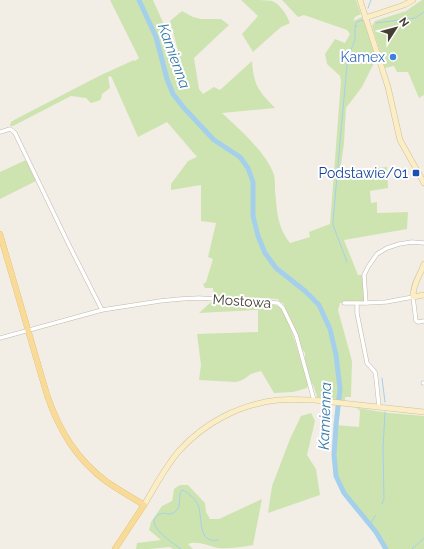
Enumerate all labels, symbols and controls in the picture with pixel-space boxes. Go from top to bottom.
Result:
north arrow [376,8,416,48]
text: N [396,15,411,30]
water label: Kamienna [154,21,194,91]
place label: Kamex [341,49,385,65]
marker: Kamex [388,52,398,62]
place label: Podstawie/01 [318,165,408,181]
marker: Podstawie/01 [411,168,421,178]
street label: Mostowa [212,291,272,311]
water label: Kamienna [315,382,335,450]

